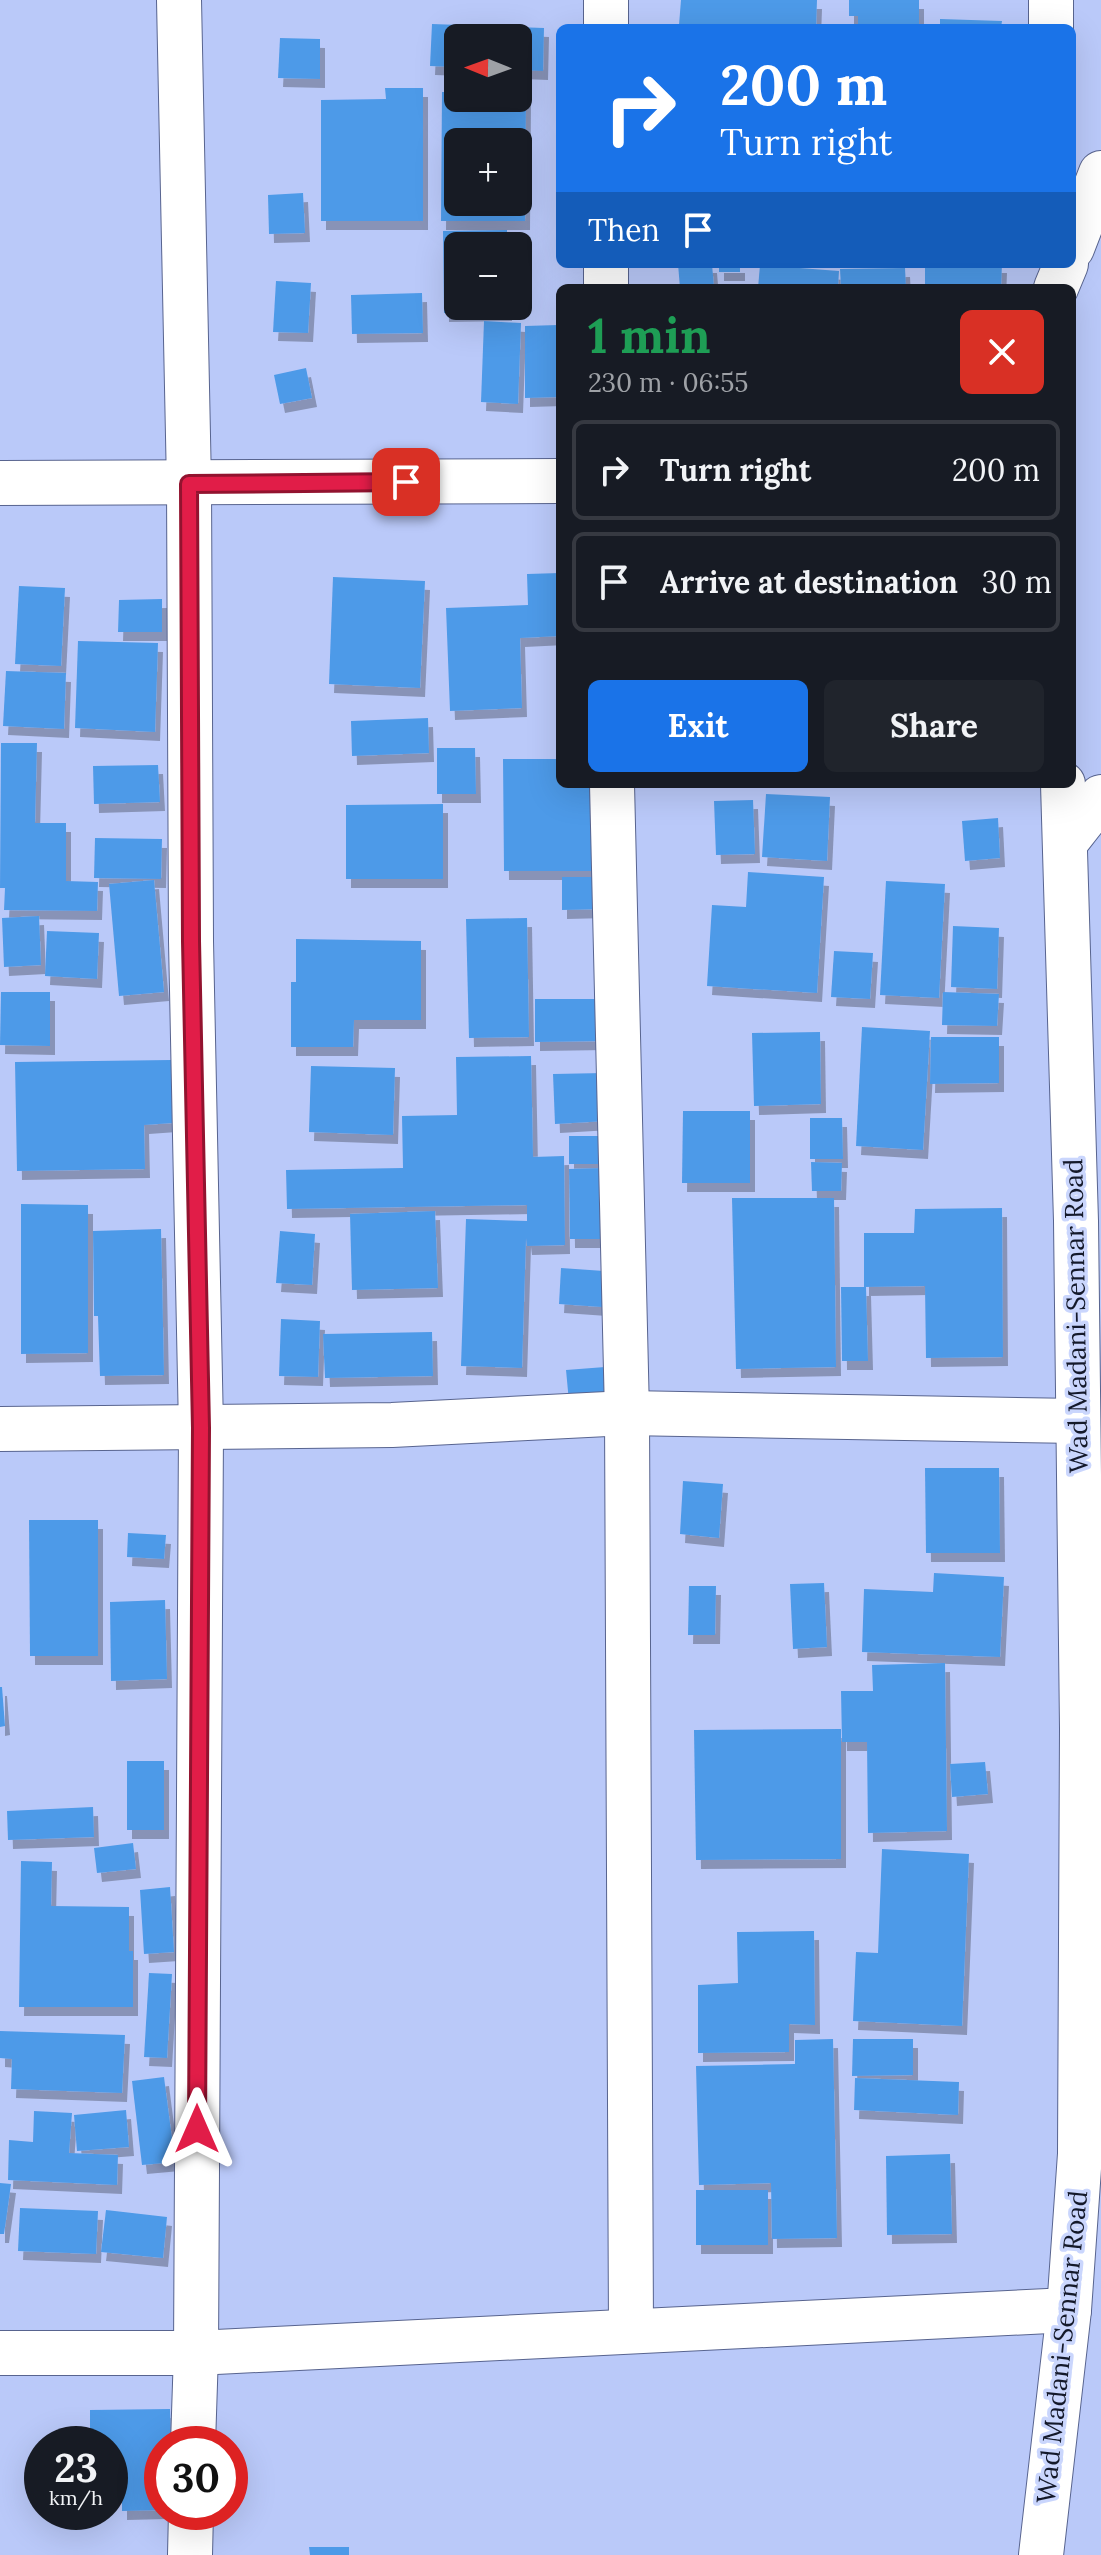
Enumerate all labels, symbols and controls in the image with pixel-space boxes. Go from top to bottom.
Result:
north arrow [444,24,532,112]
map controls [444,24,532,320]
text: 200 m [720,49,887,120]
icon: right [588,56,692,160]
text: Turn right [720,119,893,165]
button: + [444,128,532,216]
icon: arrive [676,208,720,252]
text: Then [588,211,660,249]
button: − [444,232,532,320]
text: 1 min [588,305,711,366]
button: close [960,310,1044,394]
text: 230 m · 06:55 [588,366,748,399]
pin [372,448,440,516]
icon: right [592,448,636,492]
text: Turn right [660,451,811,489]
text: 200 m [952,451,1040,489]
icon: arrive [384,460,428,504]
icon: arrive [592,560,636,604]
text: Arrive at destination [660,563,958,601]
text: 30 m [982,563,1052,601]
button: Exit [588,680,808,772]
button: Share [824,680,1044,772]
street label: Wad Madani-Sennar Road [1056,1158,1095,1474]
position arrow [155,2087,239,2171]
street label: Wad Madani-Sennar Road [1029,2189,1094,2505]
speed limit sign: 30 [144,2426,248,2530]
text: 23 [54,2442,98,2493]
text: km/h [49,2485,103,2510]

